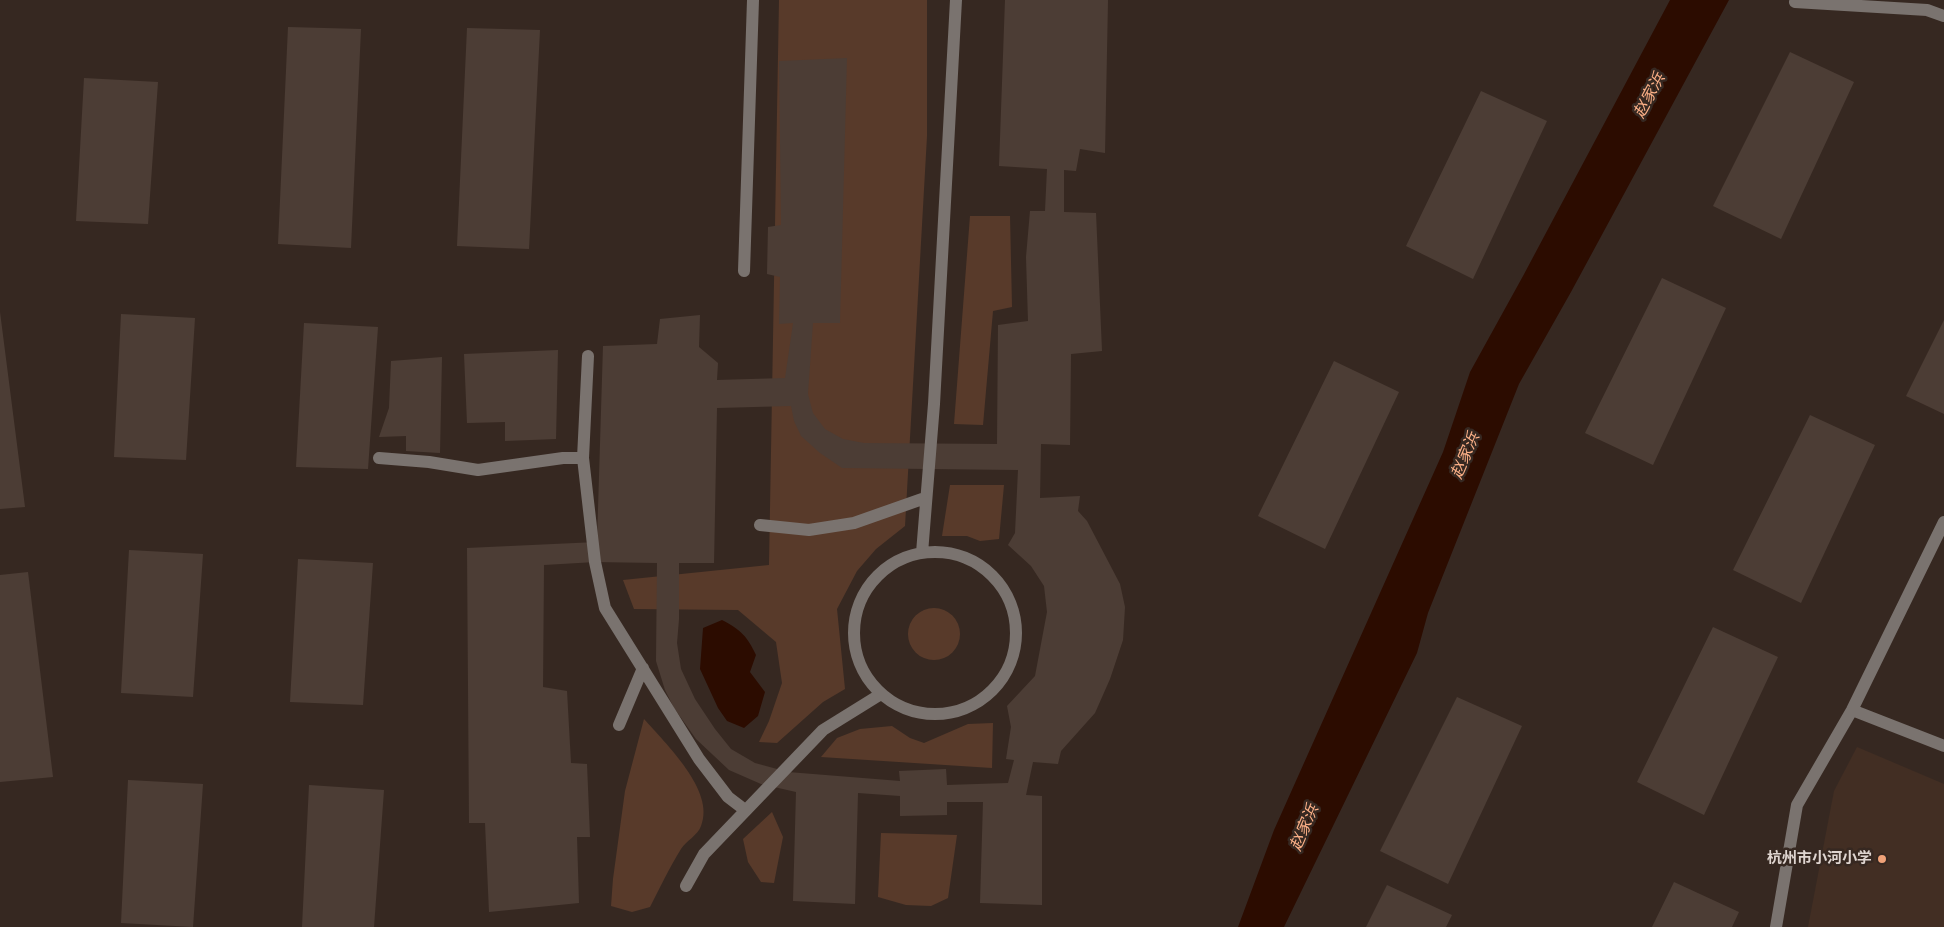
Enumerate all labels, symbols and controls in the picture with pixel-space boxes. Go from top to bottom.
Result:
water label: 赵家浜 [1630,70,1670,122]
water label: 赵家浜 [1448,430,1484,482]
water label: 赵家浜 [1287,802,1323,854]
place label: 杭州市小河小学 [1767,850,1872,868]
marker: 杭州市小河小学 [1876,853,1888,865]

